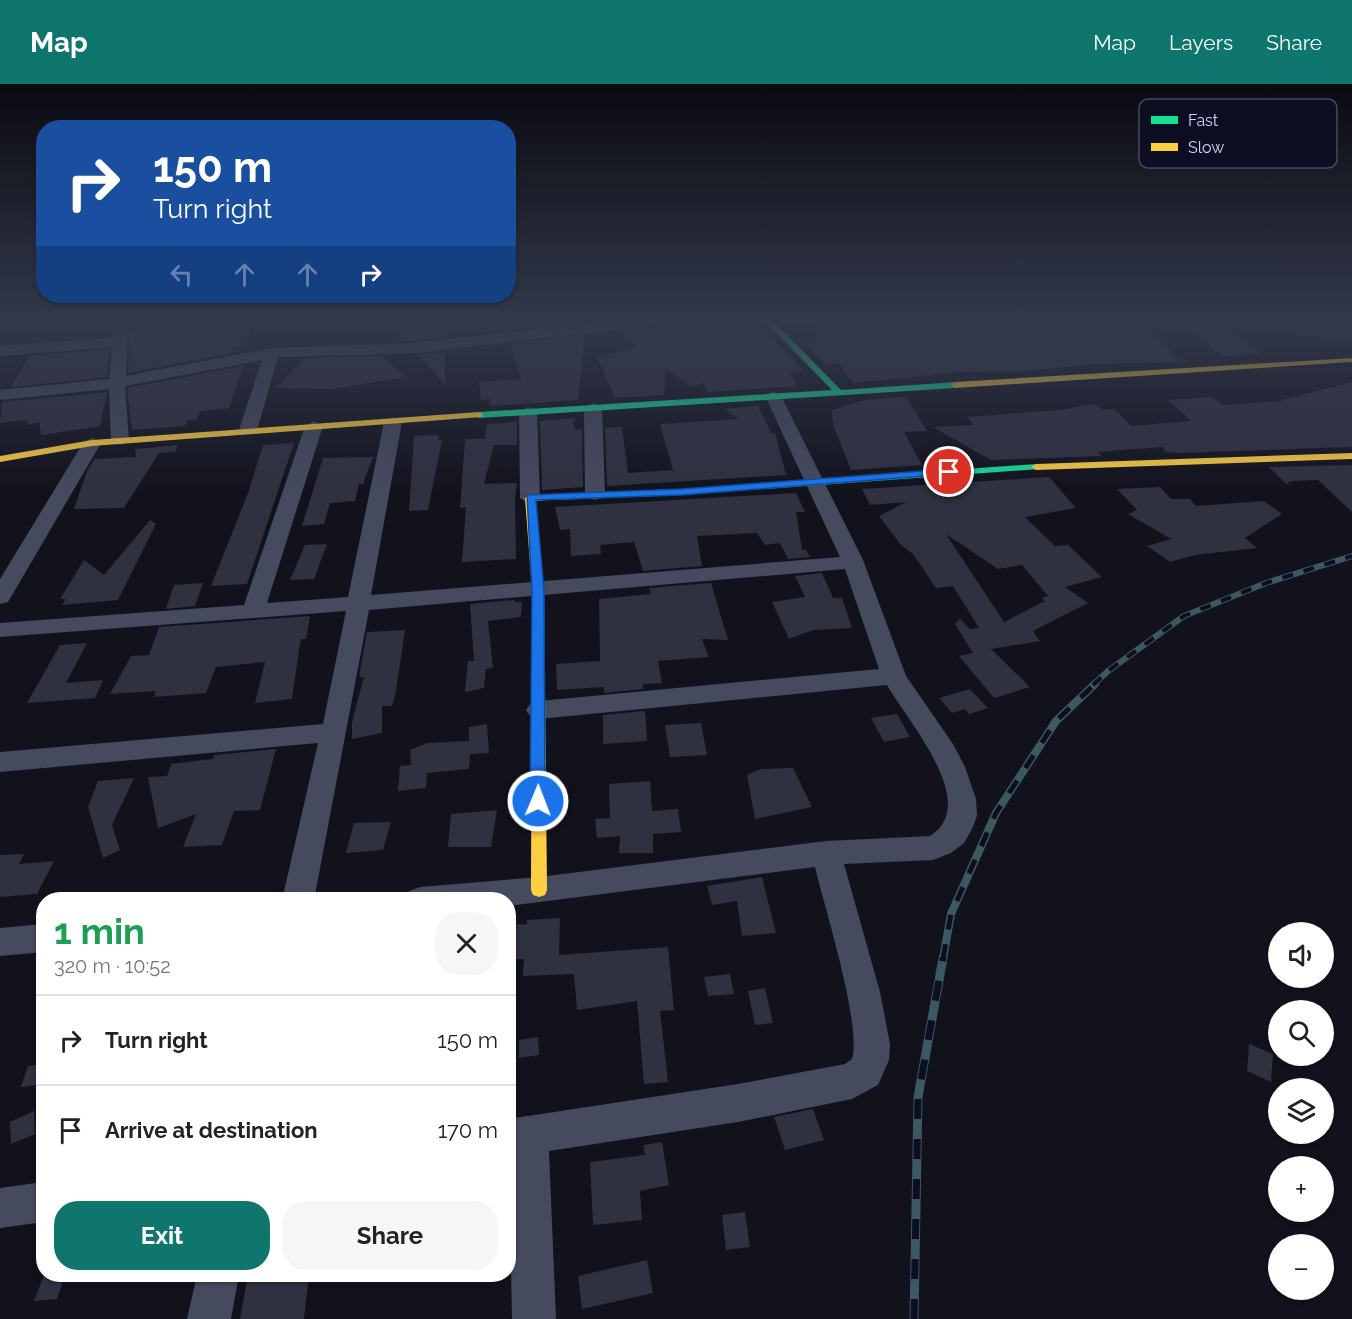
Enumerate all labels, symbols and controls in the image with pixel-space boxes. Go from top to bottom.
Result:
text: Map [30,26,88,59]
text: Map [1093,30,1136,55]
text: Layers [1169,30,1233,55]
text: Share [1266,30,1322,55]
legend [1139,99,1337,168]
text: Fast [1188,111,1219,130]
text: Slow [1188,138,1224,157]
text: 150 m [153,143,272,192]
icon: right [54,144,132,222]
text: Turn right [153,193,272,224]
icon: left [165,258,198,291]
icon: ahead [228,258,261,291]
icon: ahead [291,258,324,291]
icon: right [354,258,387,291]
pin [923,446,974,497]
icon: arrive [932,455,965,488]
position arrow [506,769,570,833]
text: 1 min [54,910,145,952]
button: close [435,912,498,975]
map controls [1268,922,1334,1300]
button: sound [1268,922,1334,988]
text: 320 m · 10:52 [54,954,171,978]
button: search [1268,1000,1334,1066]
icon: right [54,1024,87,1057]
text: Turn right [105,1027,208,1053]
text: 150 m [437,1027,498,1053]
button: layers [1268,1078,1334,1144]
icon: arrive [54,1114,87,1147]
text: Arrive at destination [105,1117,318,1143]
text: 170 m [438,1117,498,1143]
button: + [1268,1156,1334,1222]
button: Exit [54,1201,270,1270]
button: Share [282,1201,498,1270]
button: − [1268,1234,1334,1300]

